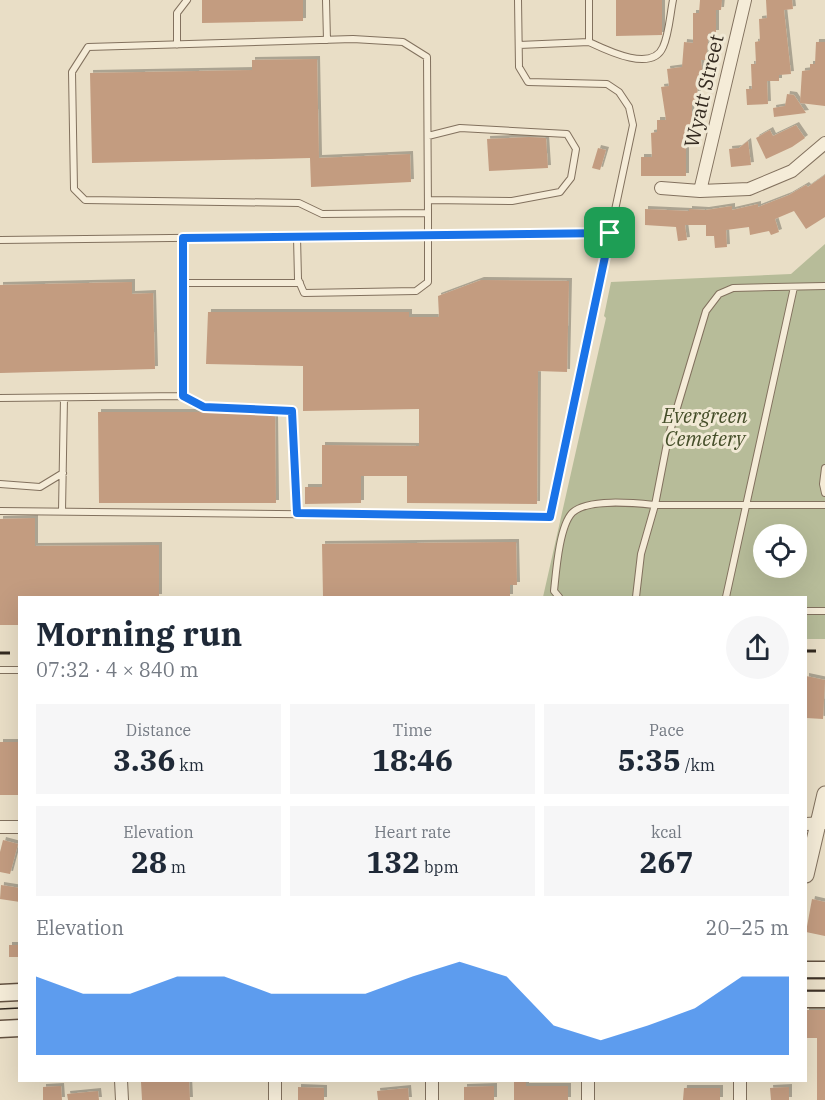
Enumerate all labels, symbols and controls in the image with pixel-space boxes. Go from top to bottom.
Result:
street label: Wyatt Street [677,32,730,150]
pin [584,207,635,258]
icon: arrive [593,216,626,249]
park label: Evergreen Cemetery [661,402,748,452]
map controls [753,524,807,578]
button: locate [753,524,807,578]
text: Morning run [36,612,242,655]
button: share [726,616,789,679]
text: 07:32 · 4 × 840 m [36,656,199,683]
text: Distance [126,720,191,740]
text: Time [393,720,432,740]
text: Pace [649,720,684,740]
text: 3.36 [113,740,176,779]
text: 18:46 [372,740,453,779]
text: 5:35 [618,740,681,779]
text: km [176,755,204,775]
text: /km [681,755,715,775]
text: Elevation [123,822,194,842]
text: Heart rate [374,822,451,842]
text: kcal [651,822,682,842]
text: 28 [131,842,167,881]
text: 132 [366,842,420,881]
text: 267 [640,842,694,881]
text: m [167,857,186,877]
text: bpm [420,857,459,877]
text: Elevation [36,914,124,941]
text: 20–25 m [706,914,789,941]

